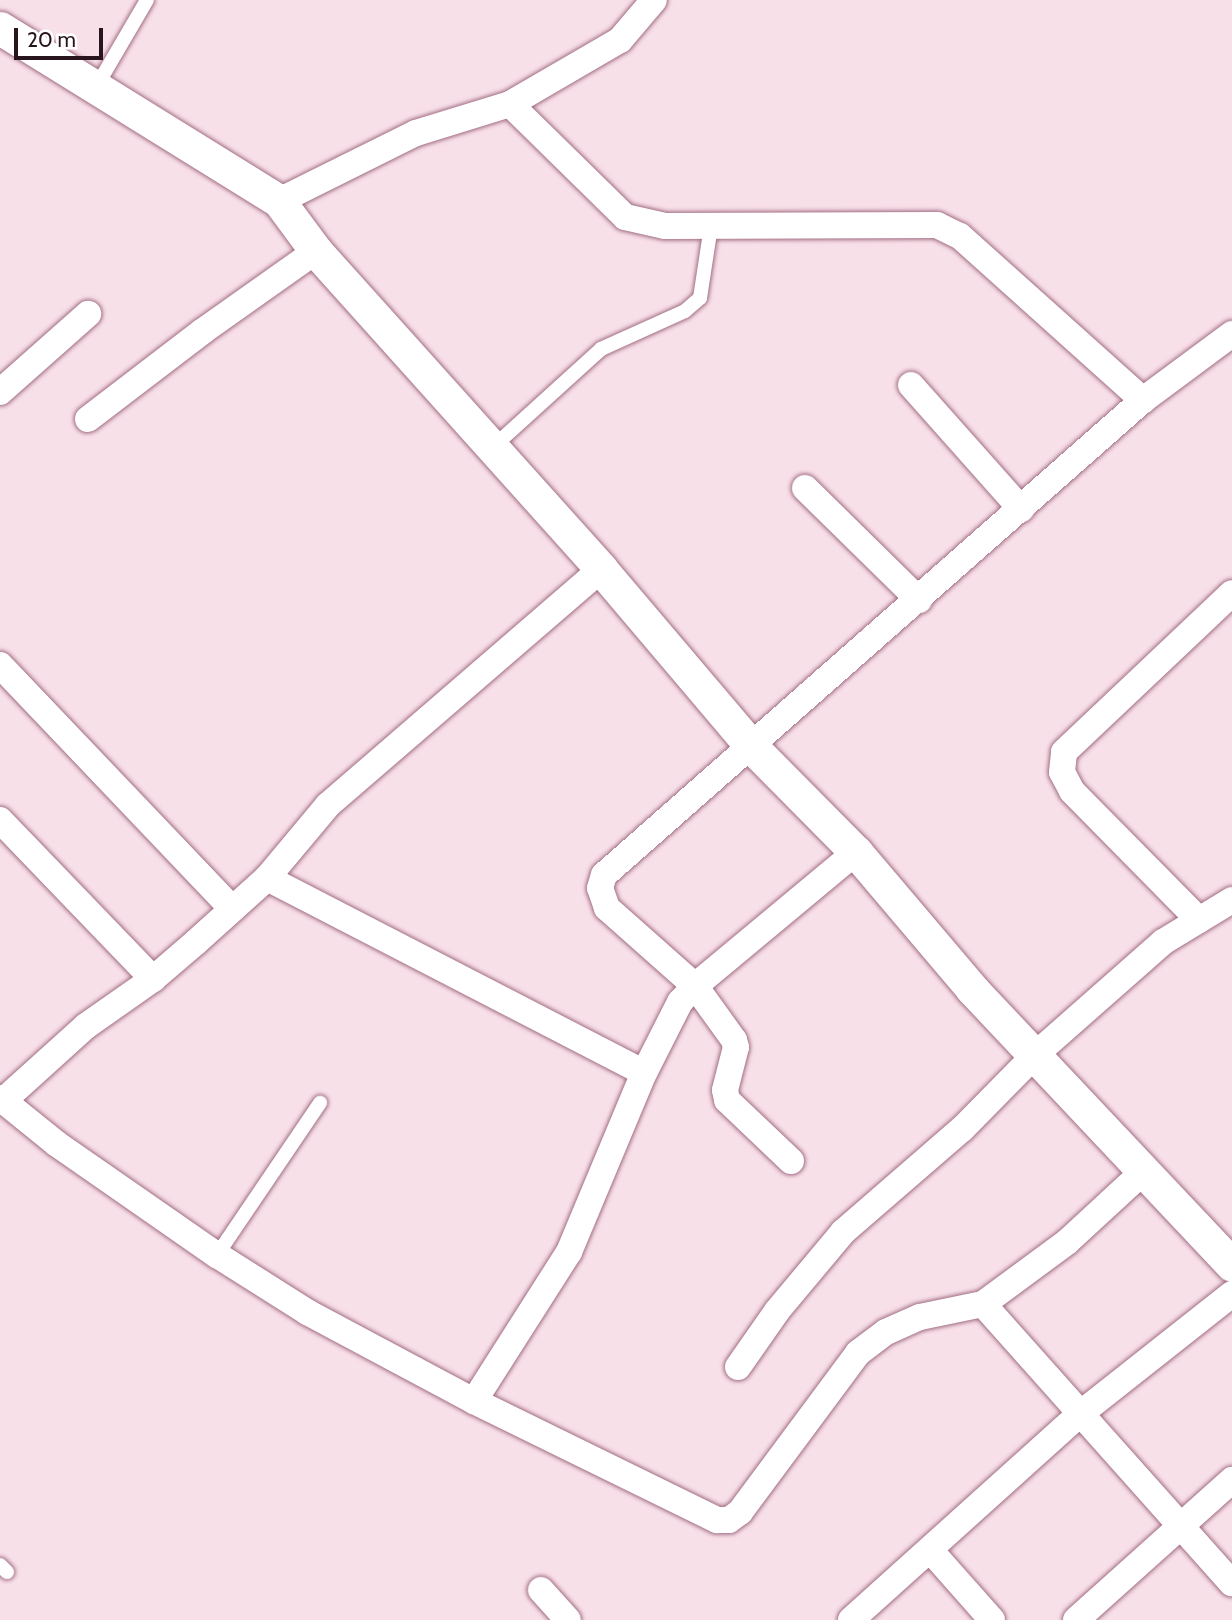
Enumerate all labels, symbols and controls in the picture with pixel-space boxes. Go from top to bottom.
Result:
scale bar [18,14,107,58]
text: 20 m [27,27,76,52]

